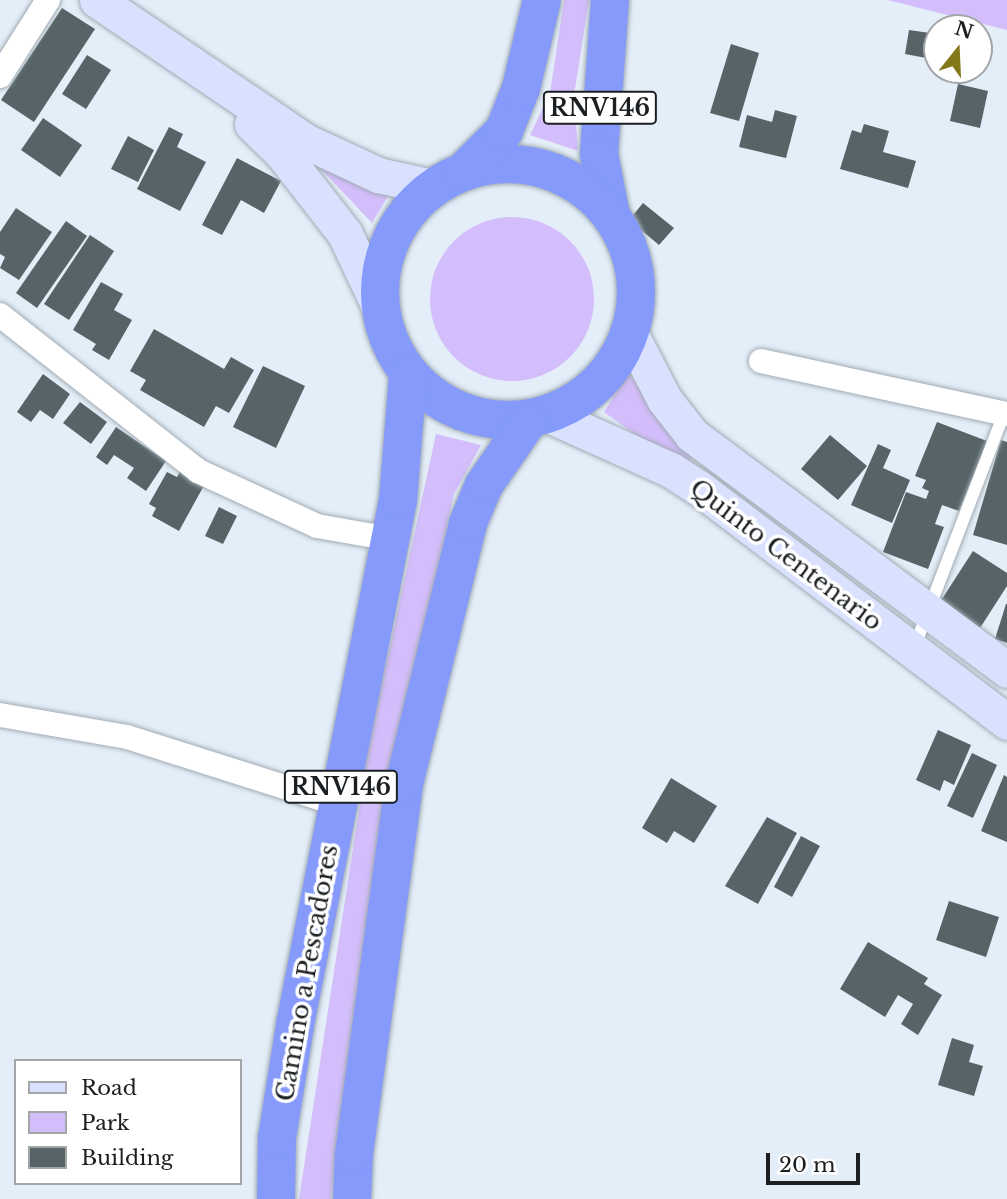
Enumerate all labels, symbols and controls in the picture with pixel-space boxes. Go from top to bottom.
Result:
north arrow [923,14,993,84]
text: N [952,17,976,44]
road number: RNV146 [542,88,658,128]
street label: Quinto Centenario [684,473,888,637]
road number: RNV146 [283,768,399,806]
street label: Camino a Pescadores [270,842,344,1104]
legend [14,1059,242,1185]
text: Road [81,1075,137,1101]
text: Park [81,1110,130,1136]
scale bar [769,1140,864,1184]
text: Building [81,1145,173,1171]
text: 20 m [779,1152,836,1178]

